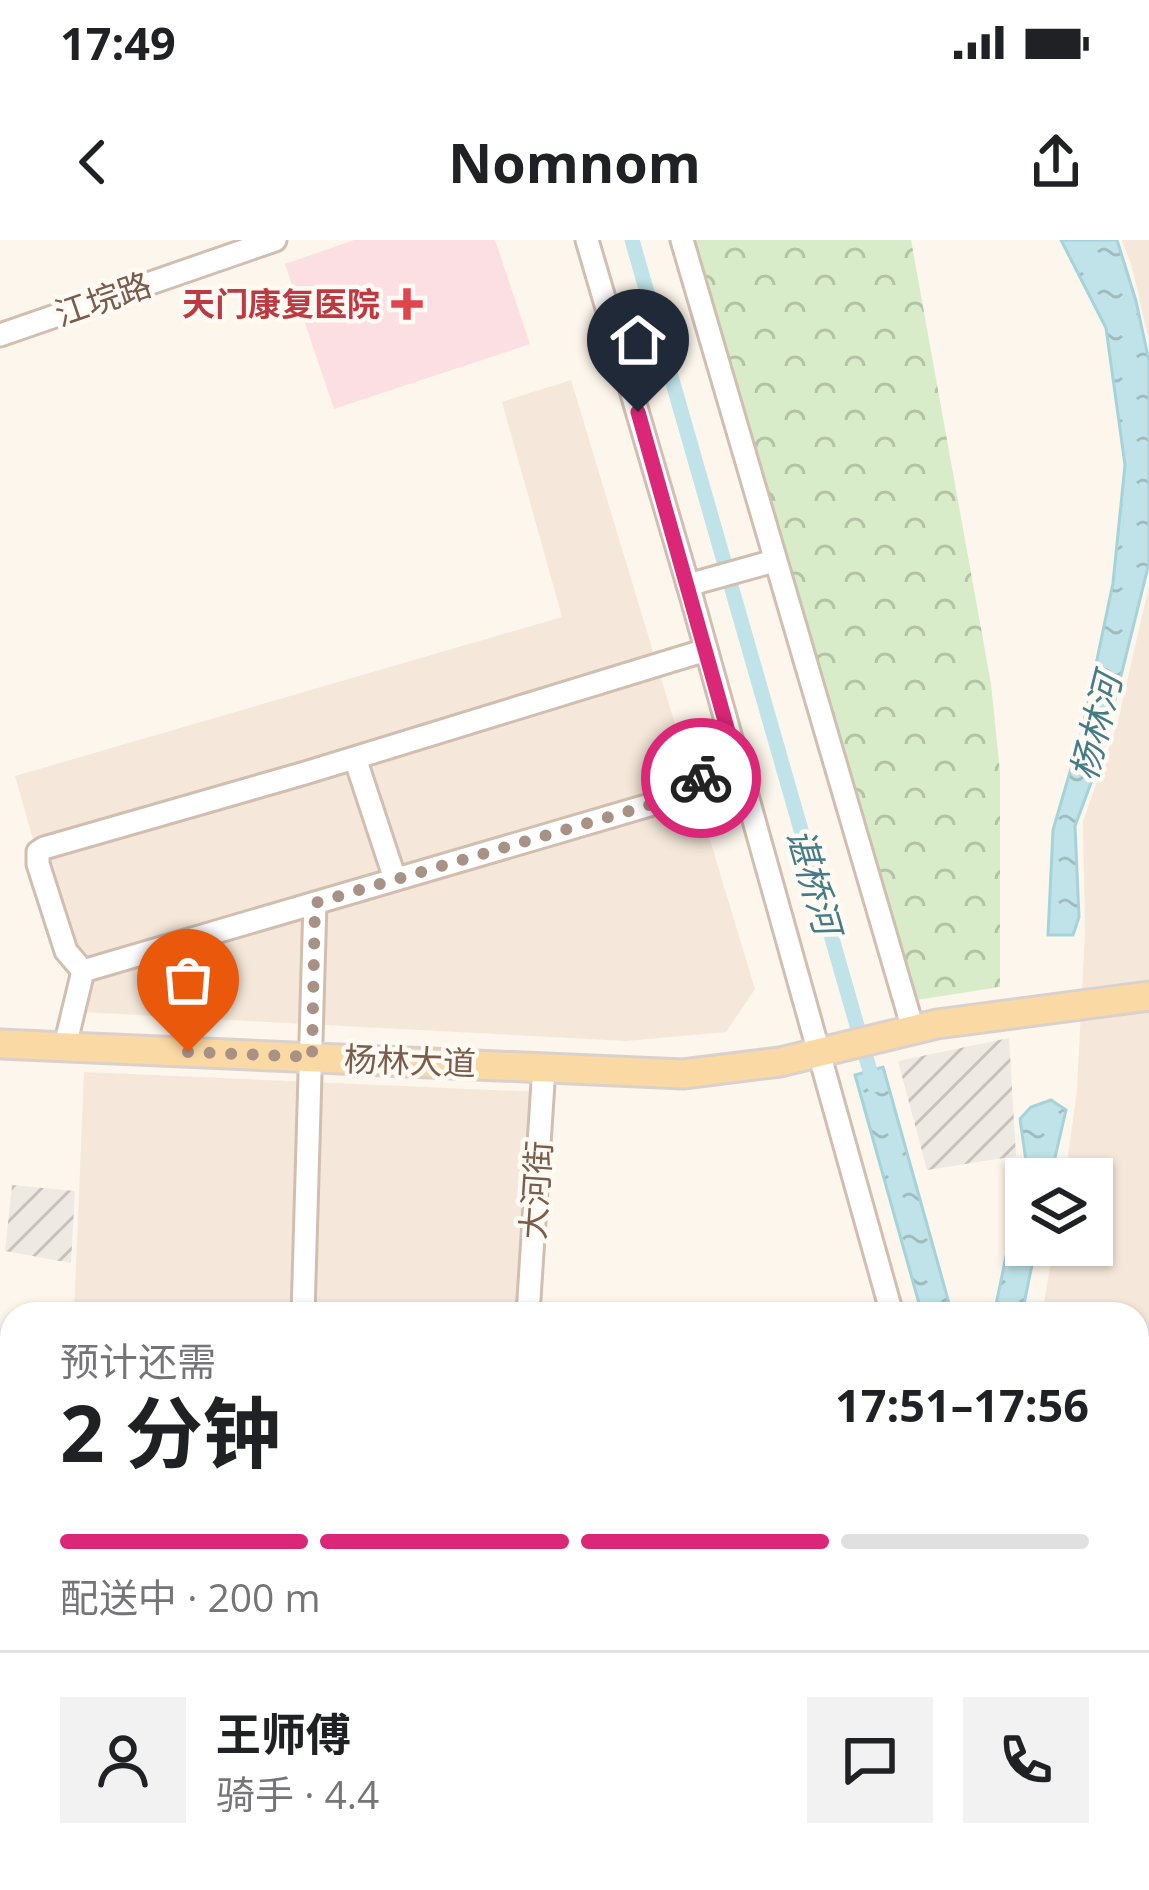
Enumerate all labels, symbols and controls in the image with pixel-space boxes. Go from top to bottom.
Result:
text: 17:49 [60,12,176,73]
text: Nomnom [448,125,701,199]
icon: back [60,129,126,195]
icon: share [1023,129,1089,195]
street label: 江垸路 [49,261,157,336]
place label: 天门康复医院 [182,281,380,326]
marker: 天门康复医院 [391,288,423,320]
pin [587,289,689,412]
icon: home [605,307,671,373]
water label: 杨林河 [1059,663,1134,785]
courier [641,718,761,838]
icon: bike [668,745,734,811]
water label: 谌桥河 [776,822,855,945]
pin [137,929,239,1052]
icon: bag [155,947,221,1013]
street label: 杨林大道 [343,1036,477,1085]
street label: 大河街 [510,1139,561,1241]
map controls [1005,1158,1113,1266]
button: layers [1005,1158,1113,1266]
text: 预计还需 [60,1334,216,1387]
text: 17:51–17:56 [835,1374,1089,1435]
text: 2 分钟 [60,1379,281,1485]
text: 配送中 · 200 m [60,1570,321,1623]
button: person [60,1697,186,1823]
button: chat [807,1697,933,1823]
button: phone [963,1697,1089,1823]
text: 王师傅 [216,1703,351,1764]
text: 骑手 · 4.4 [216,1767,379,1820]

